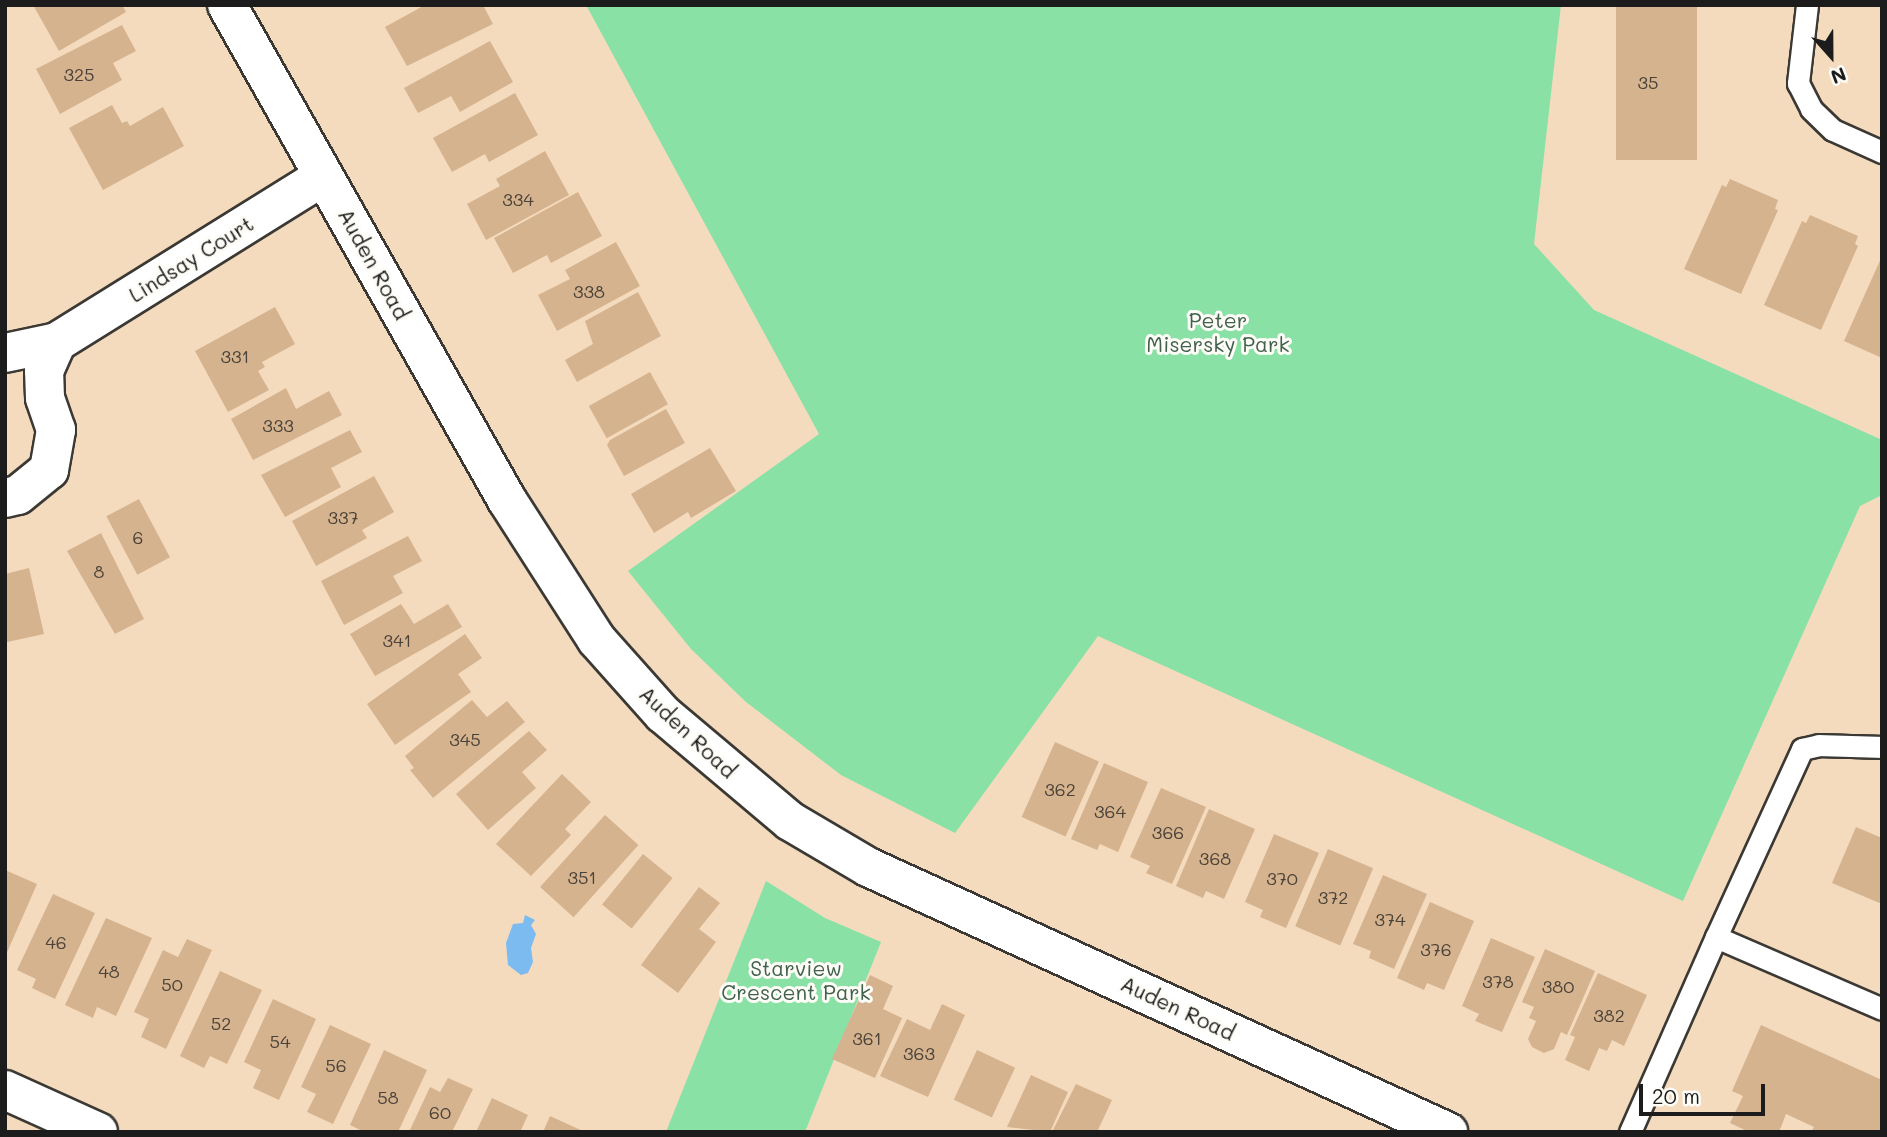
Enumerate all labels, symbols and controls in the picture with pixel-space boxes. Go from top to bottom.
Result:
north arrow [1796,21,1866,91]
text: N [1828,62,1850,90]
house number: 325 [63,63,95,85]
house number: 35 [1637,71,1659,93]
house number: 334 [502,188,534,210]
street label: Auden Road [333,204,415,324]
street label: Lindsay Court [124,211,258,307]
house number: 338 [573,280,605,302]
park label: Peter Misersky Park [1146,307,1290,357]
house number: 331 [220,345,250,367]
house number: 333 [262,414,294,436]
house number: 337 [327,506,359,528]
house number: 6 [133,526,143,548]
house number: 8 [94,560,104,582]
house number: 341 [382,629,412,651]
street label: Auden Road [634,681,742,783]
house number: 345 [449,728,481,750]
house number: 362 [1044,778,1076,800]
house number: 364 [1094,800,1126,822]
house number: 366 [1152,821,1184,843]
house number: 368 [1199,847,1231,869]
house number: 351 [567,866,597,888]
house number: 370 [1266,867,1298,889]
house number: 372 [1318,886,1348,908]
house number: 374 [1374,908,1406,930]
house number: 46 [45,931,67,953]
house number: 376 [1420,938,1452,960]
park label: Starview Crescent Park [721,955,871,1005]
house number: 48 [98,960,120,982]
house number: 378 [1482,970,1514,992]
street label: Auden Road [1117,971,1239,1045]
house number: 50 [161,973,183,995]
house number: 380 [1542,975,1574,997]
house number: 382 [1593,1004,1625,1026]
house number: 52 [211,1012,231,1034]
house number: 361 [852,1027,882,1049]
house number: 54 [269,1030,291,1052]
house number: 363 [903,1042,935,1064]
house number: 56 [325,1054,347,1076]
scale bar [1642,1070,1768,1114]
text: 20 m [1652,1082,1700,1109]
house number: 58 [377,1086,399,1108]
house number: 60 [429,1101,451,1123]

